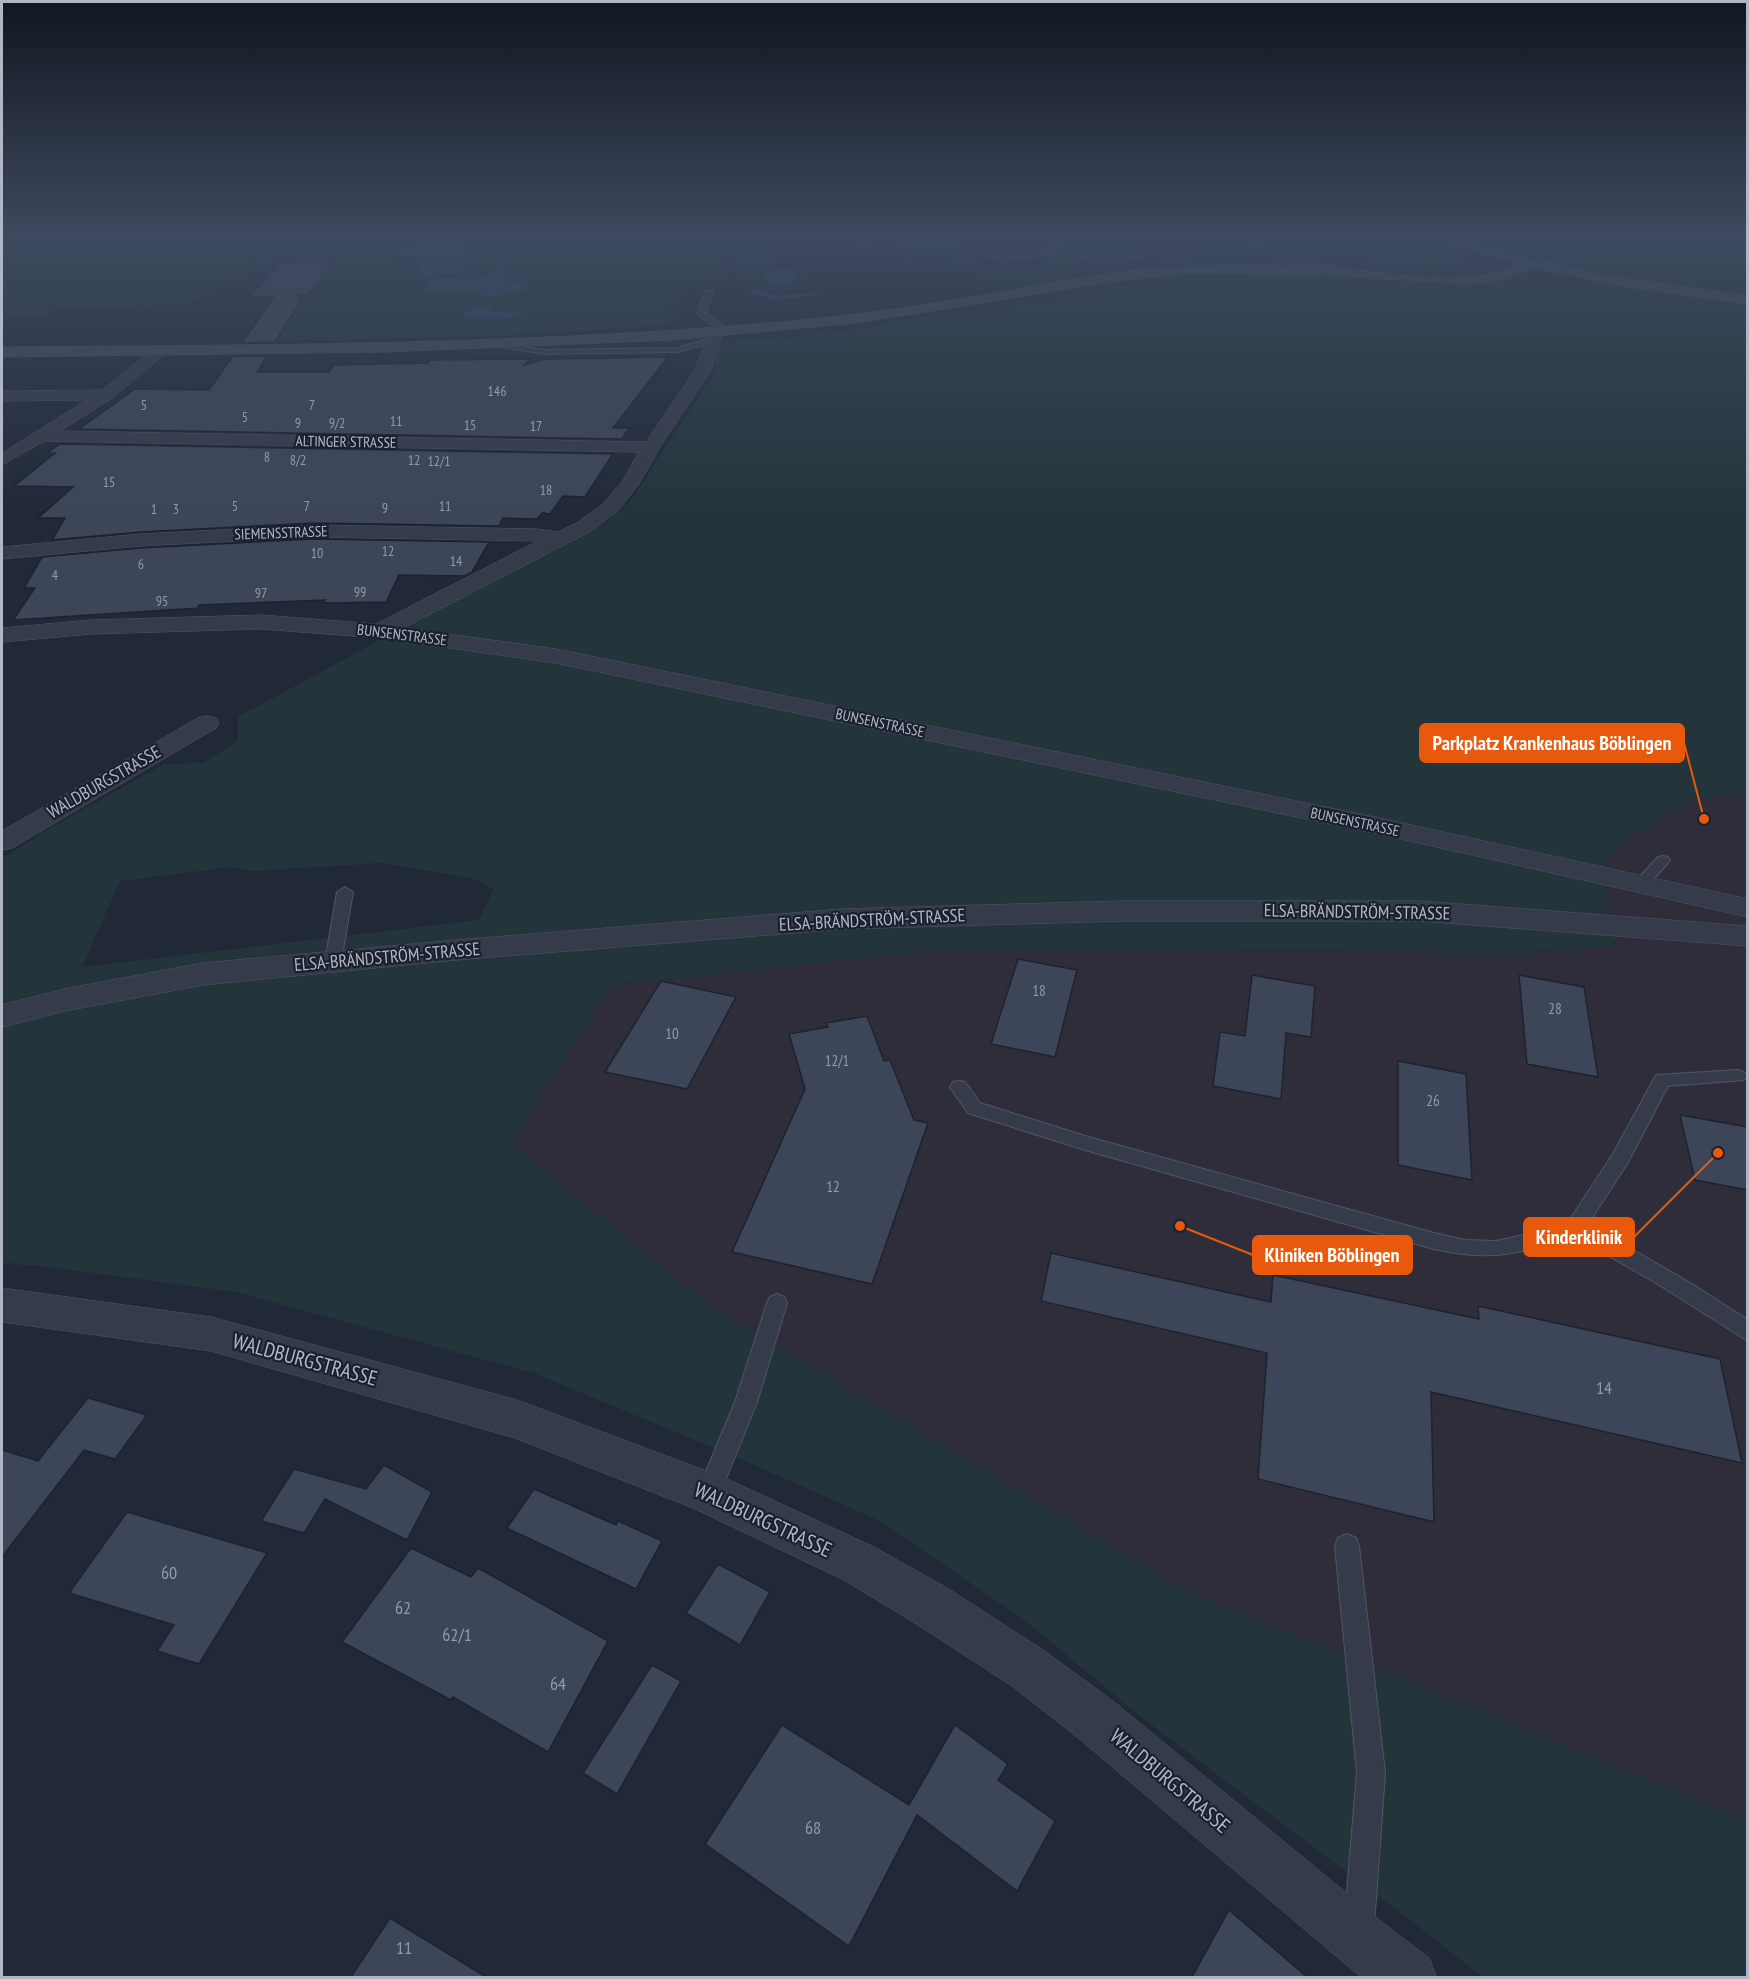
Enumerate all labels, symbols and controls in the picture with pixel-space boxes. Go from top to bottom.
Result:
house number: 146 [488,382,506,400]
house number: 5 [141,396,147,414]
house number: 7 [309,396,315,414]
house number: 5 [242,408,248,426]
house number: 11 [390,412,402,430]
house number: 9 [295,414,301,432]
house number: 9/2 [329,414,345,432]
house number: 15 [464,416,476,434]
house number: 17 [530,417,542,435]
street label: ALTINGER STRASSE [296,431,396,452]
house number: 8 [264,448,270,466]
house number: 8/2 [290,451,306,469]
house number: 12 [408,451,420,469]
house number: 12/1 [427,452,451,470]
house number: 15 [103,473,115,491]
house number: 18 [540,481,552,499]
house number: 5 [232,497,238,515]
house number: 7 [304,497,310,515]
house number: 11 [439,497,451,515]
house number: 9 [382,499,388,517]
house number: 1 [151,500,157,518]
house number: 3 [173,500,179,518]
street label: SIEMENSSTRASSE [234,521,328,544]
house number: 12 [382,542,394,560]
house number: 10 [311,544,323,562]
house number: 14 [450,552,463,570]
house number: 6 [138,555,144,573]
house number: 4 [52,566,59,584]
house number: 99 [354,583,366,601]
house number: 97 [255,584,267,602]
house number: 95 [156,592,168,610]
street label: BUNSENSTRASSE [356,620,448,649]
street label: BUNSENSTRASSE [834,704,926,741]
callout: Parkplatz Krankenhaus Böblingen [1420,724,1684,762]
text: Parkplatz Krankenhaus Böblingen [1433,730,1671,756]
street label: WALDBURGSTRASSE [43,740,165,823]
street label: BUNSENSTRASSE [1309,803,1401,840]
street label: ELSA-BRÄNDSTRÖM-STRASSE [1264,898,1450,925]
street label: ELSA-BRÄNDSTRÖM-STRASSE [778,903,966,936]
street label: ELSA-BRÄNDSTRÖM-STRASSE [293,937,481,976]
house number: 18 [1032,981,1046,1000]
house number: 28 [1548,999,1562,1018]
house number: 10 [665,1024,679,1043]
house number: 12/1 [825,1051,849,1070]
house number: 26 [1426,1091,1440,1110]
house number: 12 [826,1177,840,1196]
callout: Kinderklinik [1524,1218,1634,1256]
text: Kinderklinik [1536,1224,1623,1250]
callout: Kliniken Böblingen [1253,1236,1412,1274]
text: Kliniken Böblingen [1264,1242,1400,1268]
street label: WALDBURGSTRASSE [230,1327,380,1392]
house number: 14 [1596,1376,1612,1399]
street label: WALDBURGSTRASSE [690,1476,836,1563]
house number: 60 [161,1561,177,1584]
house number: 62 [395,1596,411,1619]
house number: 62/1 [442,1623,472,1646]
house number: 64 [550,1672,566,1695]
street label: WALDBURGSTRASSE [1105,1722,1236,1839]
house number: 68 [805,1816,821,1839]
house number: 11 [396,1936,412,1959]

